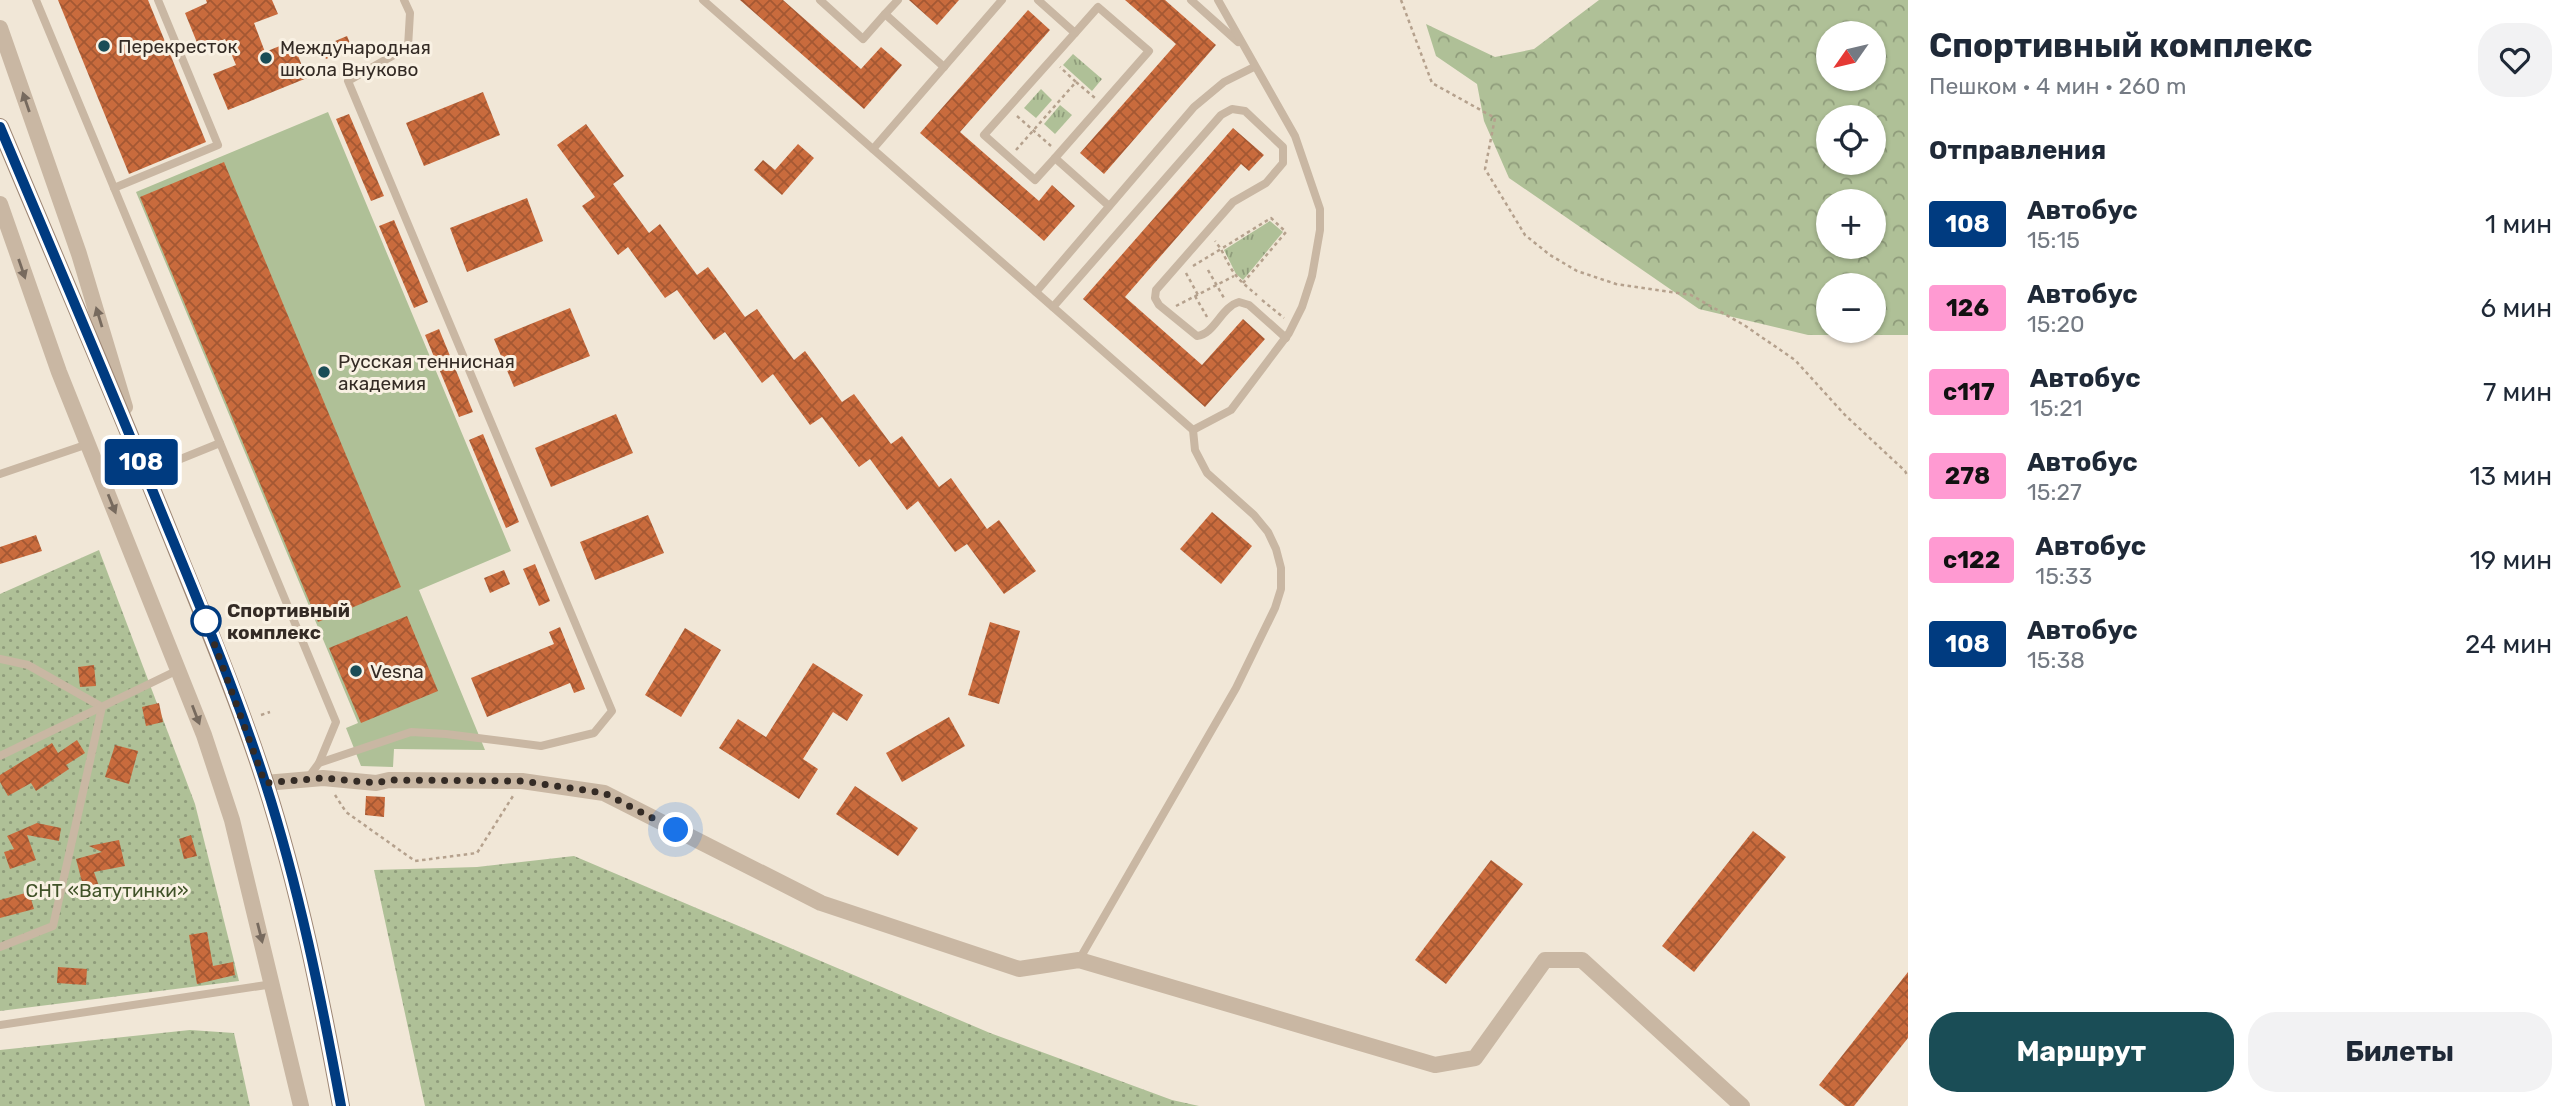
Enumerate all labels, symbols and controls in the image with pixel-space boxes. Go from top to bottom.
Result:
north arrow [1816,21,1886,91]
map controls [1816,21,1886,343]
button: heart [2478,23,2552,97]
text: Спортивный комплекс [1929,26,2312,65]
place label: Перекресток [118,35,238,58]
place label: Международная школа Внуково [280,36,431,81]
marker: Перекресток [96,38,112,54]
marker: Международная школа Внуково [258,50,274,66]
text: Пешком · 4 мин · 260 m [1929,72,2186,100]
one-way arrow [20,91,31,112]
button: locate [1816,105,1886,175]
text: Отправления [1929,135,2106,166]
button: + [1816,189,1886,259]
text: Автобус [2027,195,2138,226]
text: 1 мин [2485,209,2552,240]
text: 108 [1945,210,1990,238]
text: 15:15 [2027,226,2080,254]
one-way arrow [17,258,28,279]
button: − [1816,273,1886,343]
text: Автобус [2027,279,2138,310]
text: 6 мин [2481,293,2552,324]
text: 126 [1946,294,1989,322]
one-way arrow [93,306,104,327]
text: 15:20 [2027,310,2085,338]
place label: Русская теннисная академия [338,350,515,395]
text: Автобус [2030,363,2141,394]
marker: Русская теннисная академия [316,364,332,380]
text: 7 мин [2483,377,2552,408]
text: с117 [1943,378,1995,406]
text: 15:21 [2030,394,2083,422]
line badge: 108 [101,439,181,485]
text: Автобус [2027,447,2138,478]
text: 108 [119,448,163,476]
text: 13 мин [2469,461,2552,492]
text: 278 [1945,462,1990,490]
text: 15:27 [2027,478,2082,506]
one-way arrow [106,494,117,515]
text: Автобус [2035,531,2146,562]
text: 19 мин [2470,545,2552,576]
text: с122 [1943,546,2000,574]
text: 15:33 [2035,562,2092,590]
place label: Спортивный комплекс [227,599,350,644]
marker: Спортивный комплекс [191,606,221,636]
text: Автобус [2027,615,2138,646]
text: 24 мин [2465,629,2552,660]
text: 108 [1945,630,1990,658]
text: 15:38 [2027,646,2085,674]
place label: Vesna [370,660,424,683]
marker: Vesna [348,663,364,679]
one-way arrow [191,705,202,726]
your location [658,812,693,847]
park label: СНТ «Ватутинки» [26,879,188,902]
one-way arrow [255,922,266,944]
button: Маршрут [1929,1012,2234,1092]
button: Билеты [2248,1012,2552,1092]

